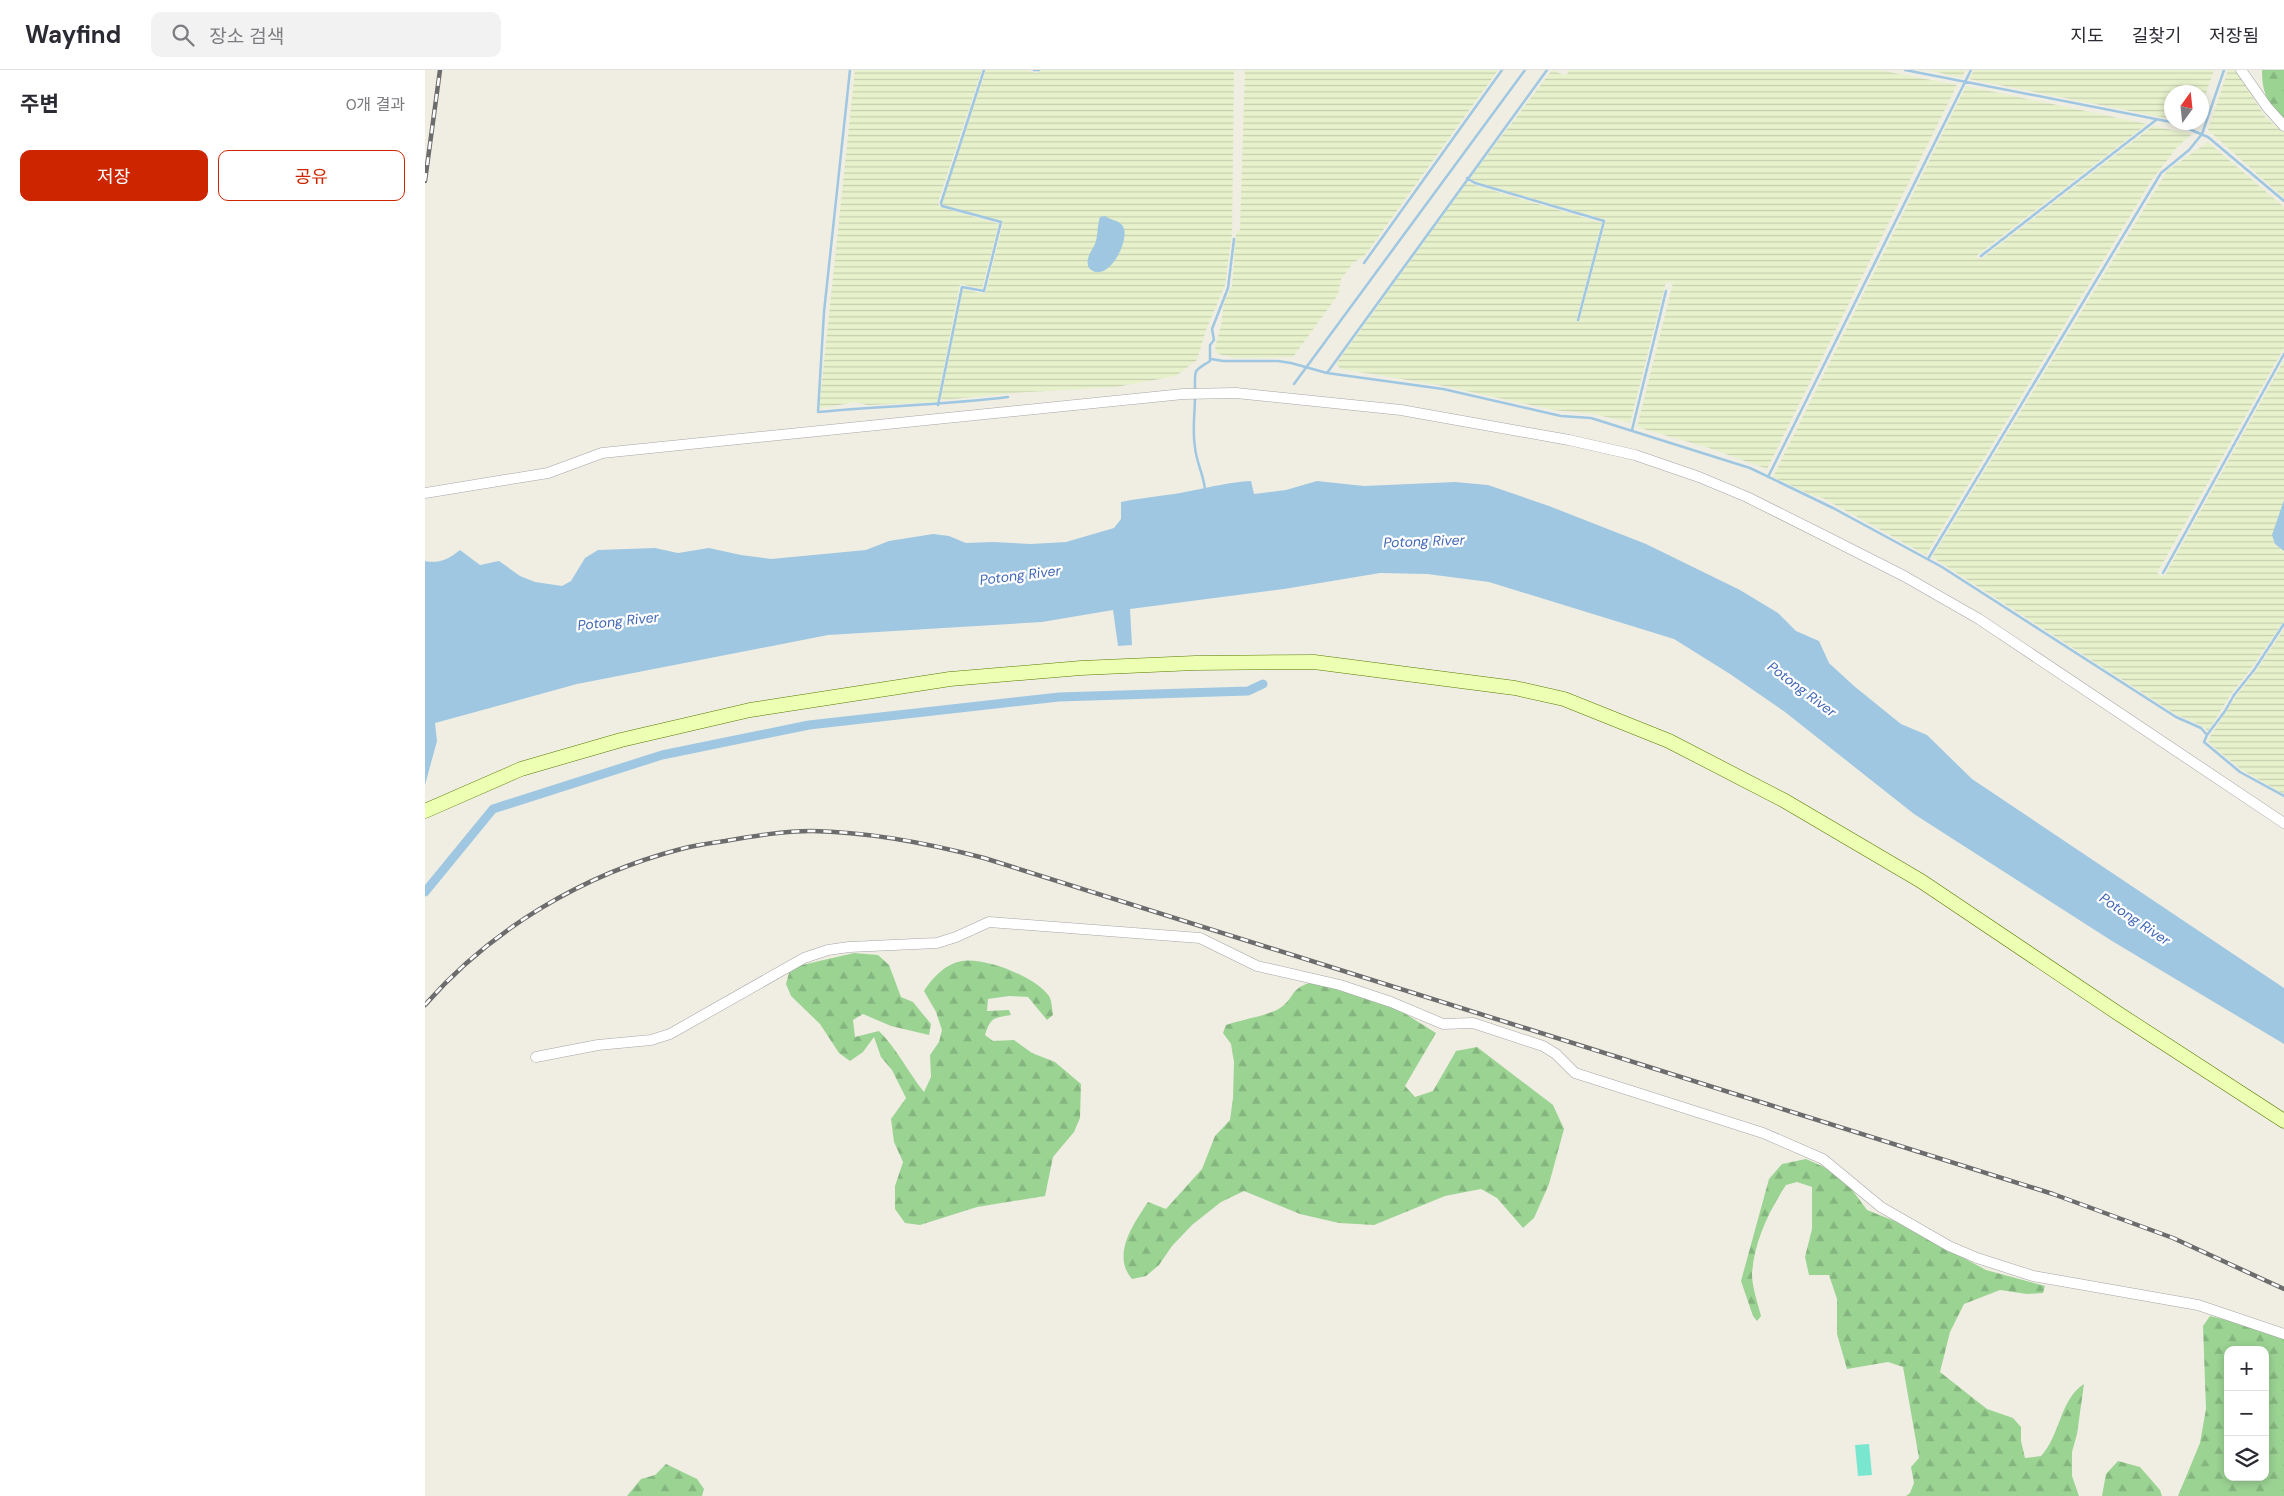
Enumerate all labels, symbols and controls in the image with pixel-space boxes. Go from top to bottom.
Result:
search box [151,12,501,57]
text: Wayfind [25,19,121,50]
icon: search [169,21,197,49]
text: 장소 검색 [209,24,284,49]
text: 지도 [2071,24,2104,48]
text: 길찾기 [2132,24,2181,48]
text: 저장됨 [2209,24,2259,48]
north arrow [2164,85,2209,130]
text: 주변 [20,90,59,118]
text: 0개 결과 [346,94,405,115]
button: 저장 [20,150,208,201]
button: 공유 [218,150,405,201]
water label: Potong River [1383,531,1466,551]
water label: Potong River [978,561,1062,589]
water label: Potong River [577,608,660,634]
water label: Potong River [1764,657,1841,721]
water label: Potong River [2096,889,2174,950]
map controls [2224,1346,2269,1481]
button: + [2224,1346,2269,1391]
button: − [2224,1391,2269,1436]
button: layers [2224,1436,2269,1481]

